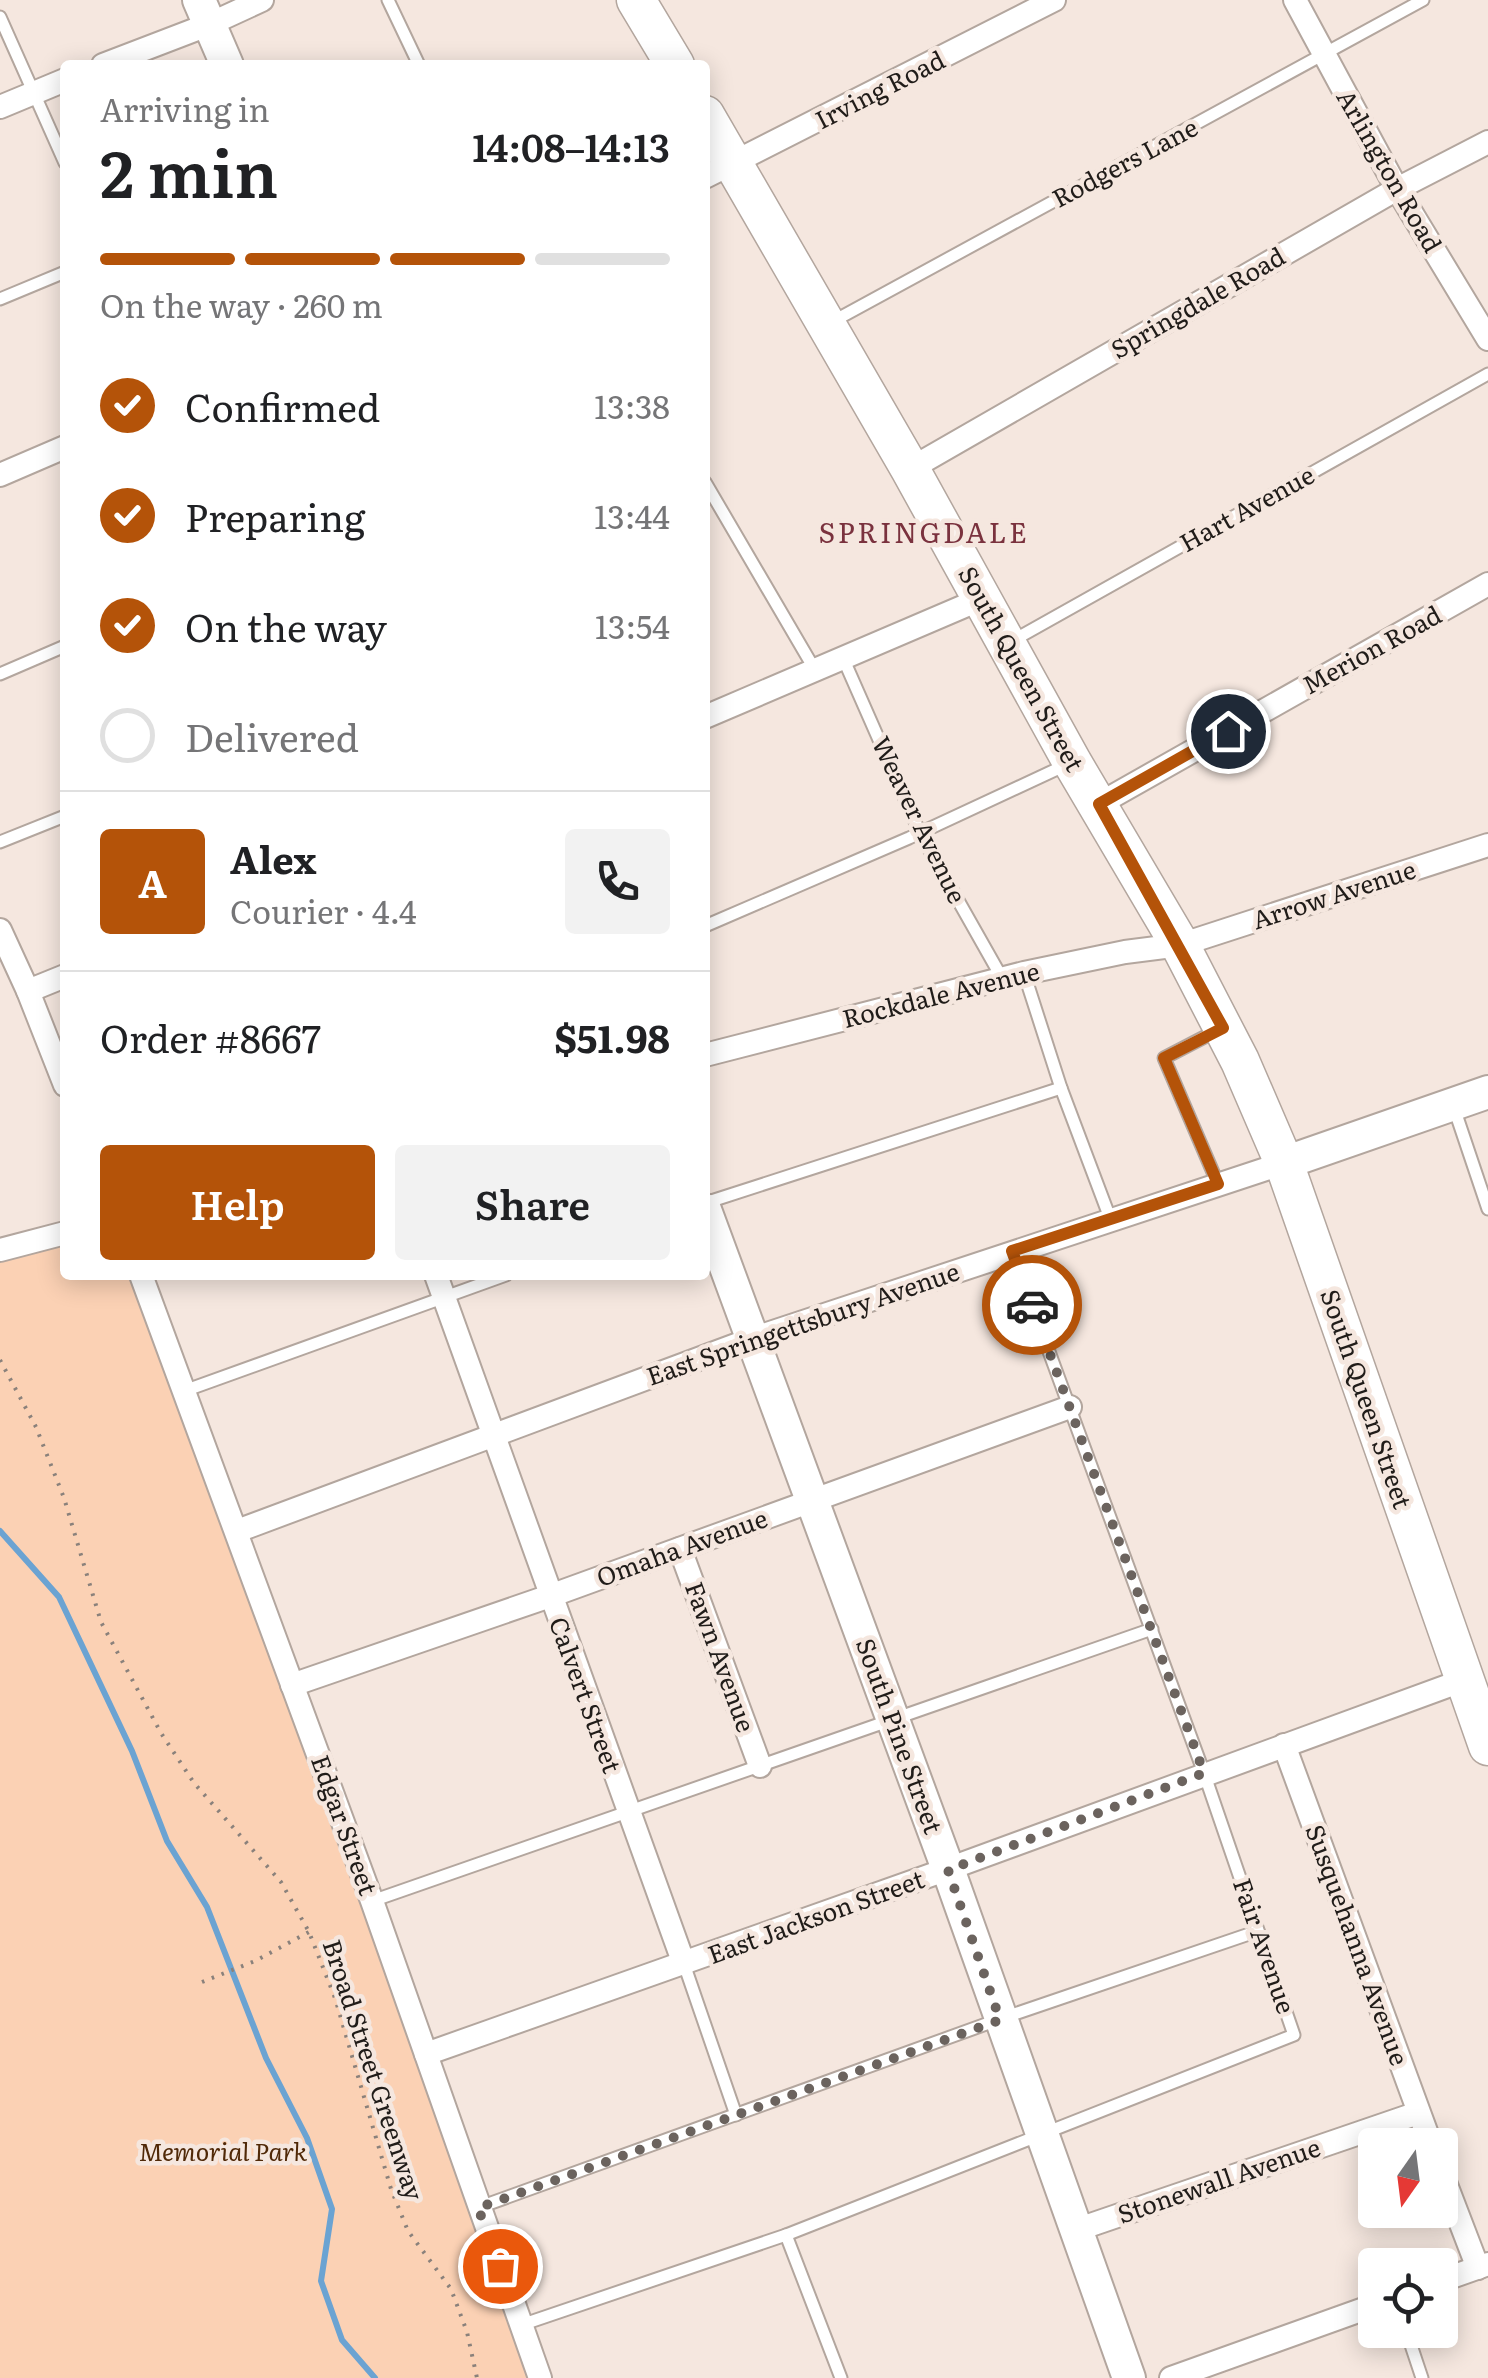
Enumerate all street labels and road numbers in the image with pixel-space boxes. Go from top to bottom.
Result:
street label: Irving Road [808,40,951,137]
street label: Arlington Road [1329,82,1452,259]
street label: Rodgers Lane [1045,108,1204,216]
street label: Springdale Road [1103,237,1291,367]
street label: Hart Avenue [1172,455,1320,560]
street label: South Queen Street [950,559,1094,778]
street label: Merion Road [1295,595,1448,702]
street label: Weaver Avenue [864,729,977,909]
street label: Arrow Avenue [1247,850,1420,937]
street label: Rockdale Avenue [838,951,1043,1036]
street label: East Springettsbury Avenue [641,1252,964,1394]
street label: South Queen Street [1313,1284,1422,1513]
street label: Omaha Avenue [591,1498,772,1595]
street label: Fawn Avenue [677,1576,766,1737]
street label: Calvert Street [541,1611,632,1778]
street label: South Pine Street [848,1633,953,1838]
street label: Edgar Street [303,1749,388,1900]
street label: Susquehanna Avenue [1298,1819,1419,2070]
street label: East Jackson Street [702,1859,929,1972]
street label: Fair Avenue [1225,1873,1306,2018]
street label: Broad Street Greenway [315,1934,434,2205]
street label: Stonewall Avenue [1112,2127,1325,2232]

